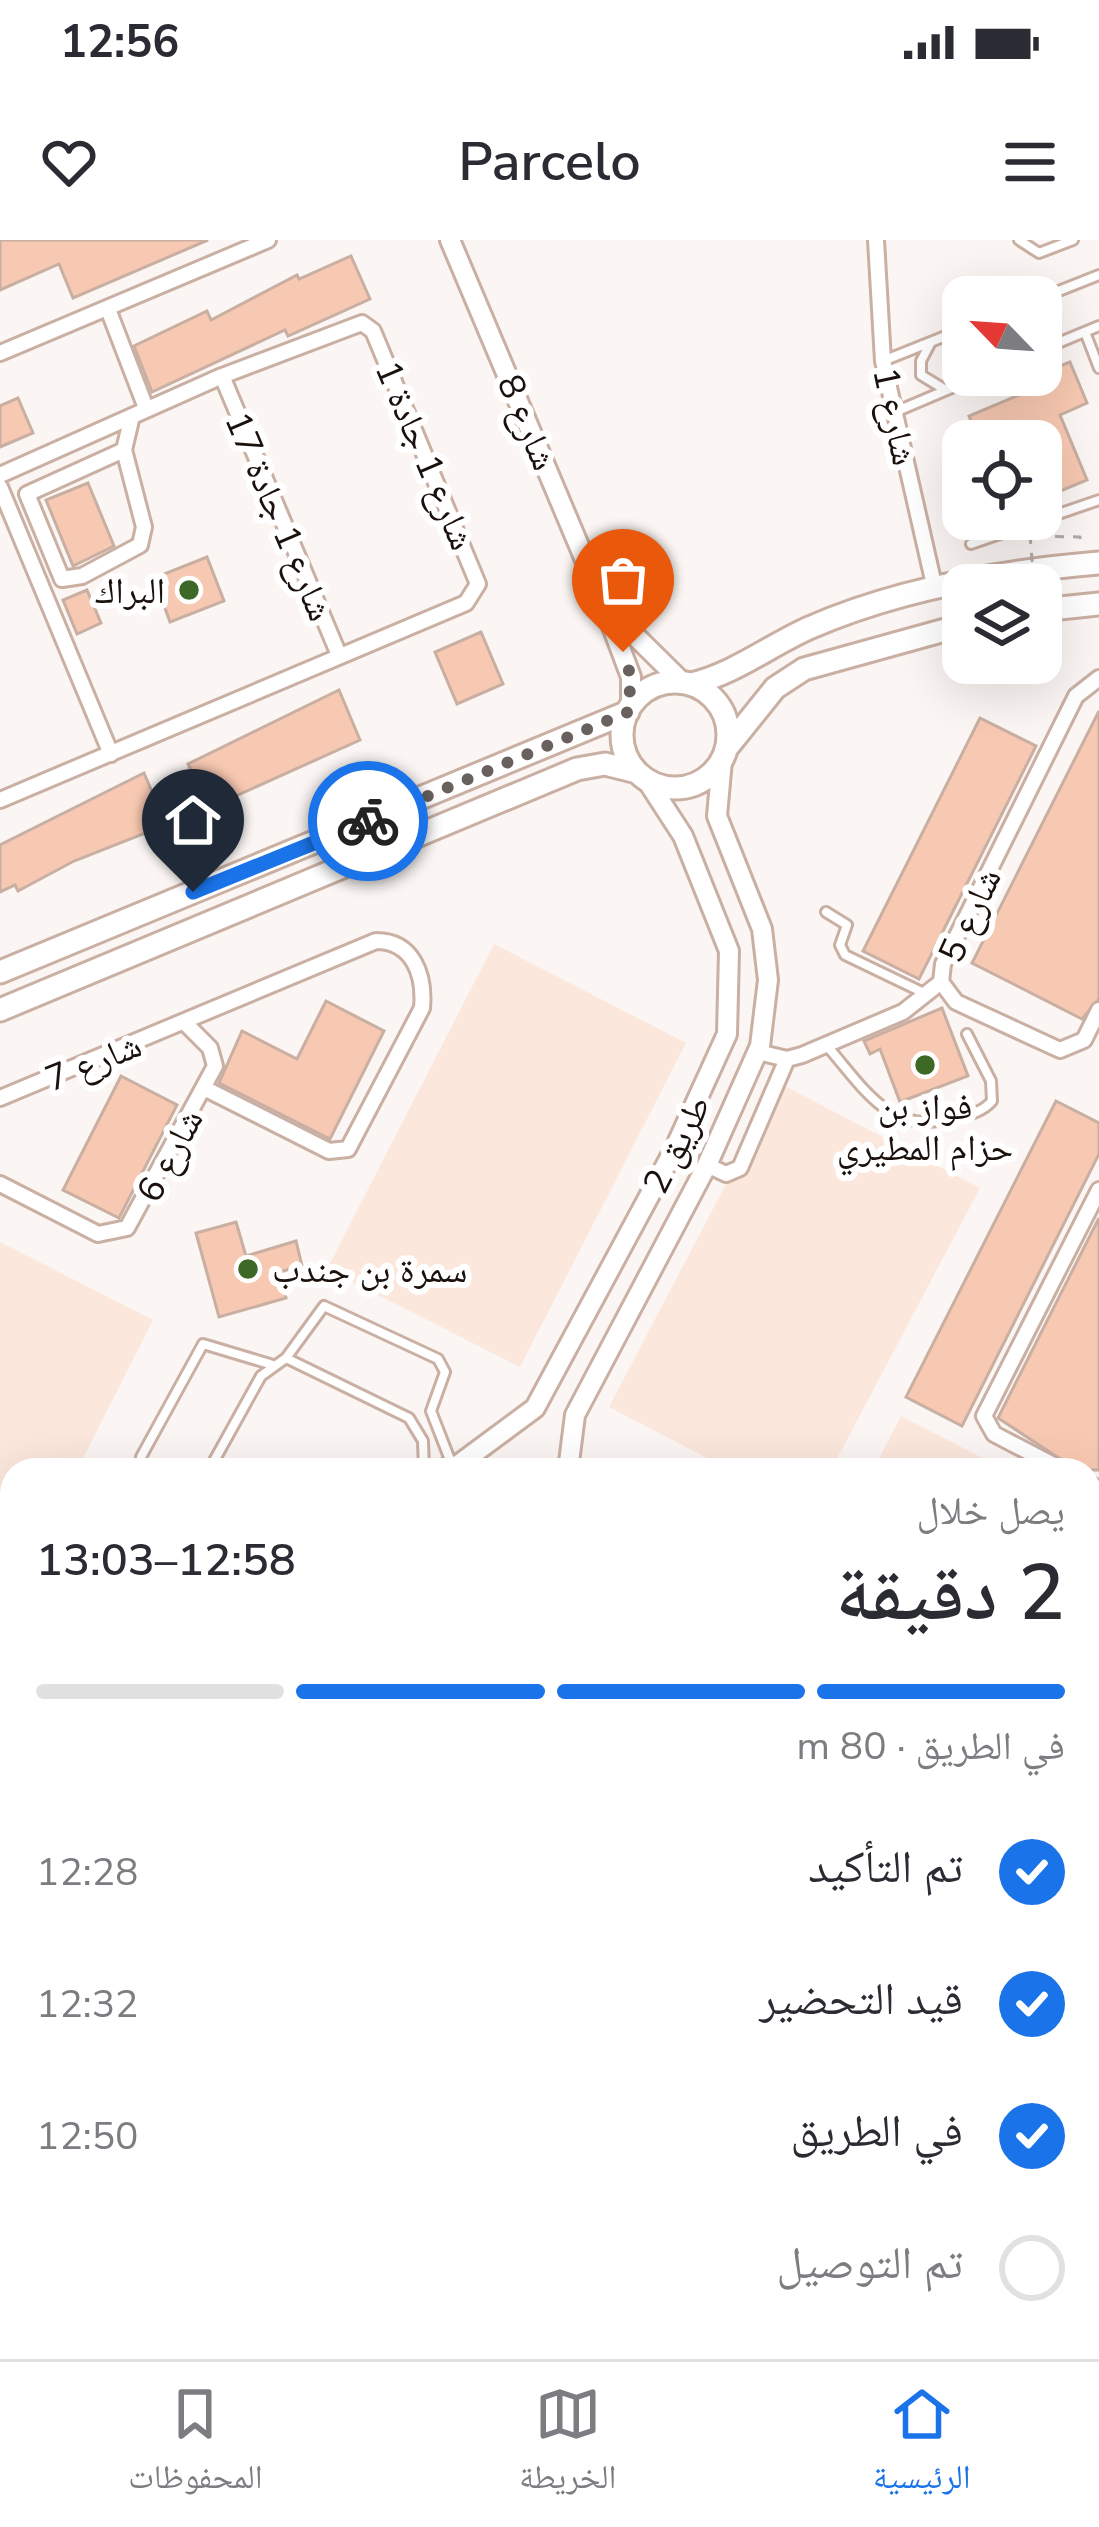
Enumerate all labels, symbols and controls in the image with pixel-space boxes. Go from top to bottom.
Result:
text: 12:56 [60,12,179,73]
text: Parcelo [458,125,641,199]
icon: heart [36,129,102,195]
icon: menu [997,129,1063,195]
north arrow [942,276,1062,396]
map controls [942,276,1062,684]
street label: شارع 1 جادة 1 [363,353,486,558]
street label: شارع 1 [860,363,929,470]
street label: شارع 8 [485,367,569,478]
street label: شارع 1 جادة 17 [213,405,345,629]
button: locate [942,420,1062,540]
pin [572,529,674,652]
icon: bag [590,547,656,613]
button: layers [942,564,1062,684]
place label: البراك [95,567,165,616]
marker: البراك [176,577,202,603]
courier [308,761,428,881]
pin [142,769,244,892]
icon: home [160,787,226,853]
icon: bike [335,788,401,854]
street label: شارع 5 [927,860,1014,971]
street label: شارع 7 [38,1021,149,1104]
marker: فواز بن حزام المطيري [912,1052,938,1078]
place label: فواز بن حزام المطيري [837,1083,1013,1176]
street label: طريق 2 [632,1087,723,1202]
street label: شارع 6 [125,1100,215,1211]
place label: سمرة بن جندب [272,1246,468,1295]
marker: سمرة بن جندب [235,1256,261,1282]
text: يصل خلال [916,1485,1065,1538]
text: 12:58–13:03 [36,1530,296,1591]
text: 2 دقيقة [836,1540,1065,1647]
text: في الطريق · 80 m [796,1720,1065,1773]
text: تم التأكيد [808,1837,963,1898]
icon: check [999,1839,1065,1905]
text: 12:28 [36,1846,139,1899]
text: قيد التحضير [759,1969,963,2030]
icon: check [999,1971,1065,2037]
text: 12:32 [36,1978,139,2031]
text: في الطريق [791,2101,963,2162]
icon: check [999,2103,1065,2169]
text: 12:50 [36,2110,139,2163]
text: تم التوصيل [777,2233,963,2294]
tab: المحفوظات [128,2381,263,2509]
tab: الخريطة [519,2381,616,2509]
tab: الرئيسية [873,2381,971,2509]

